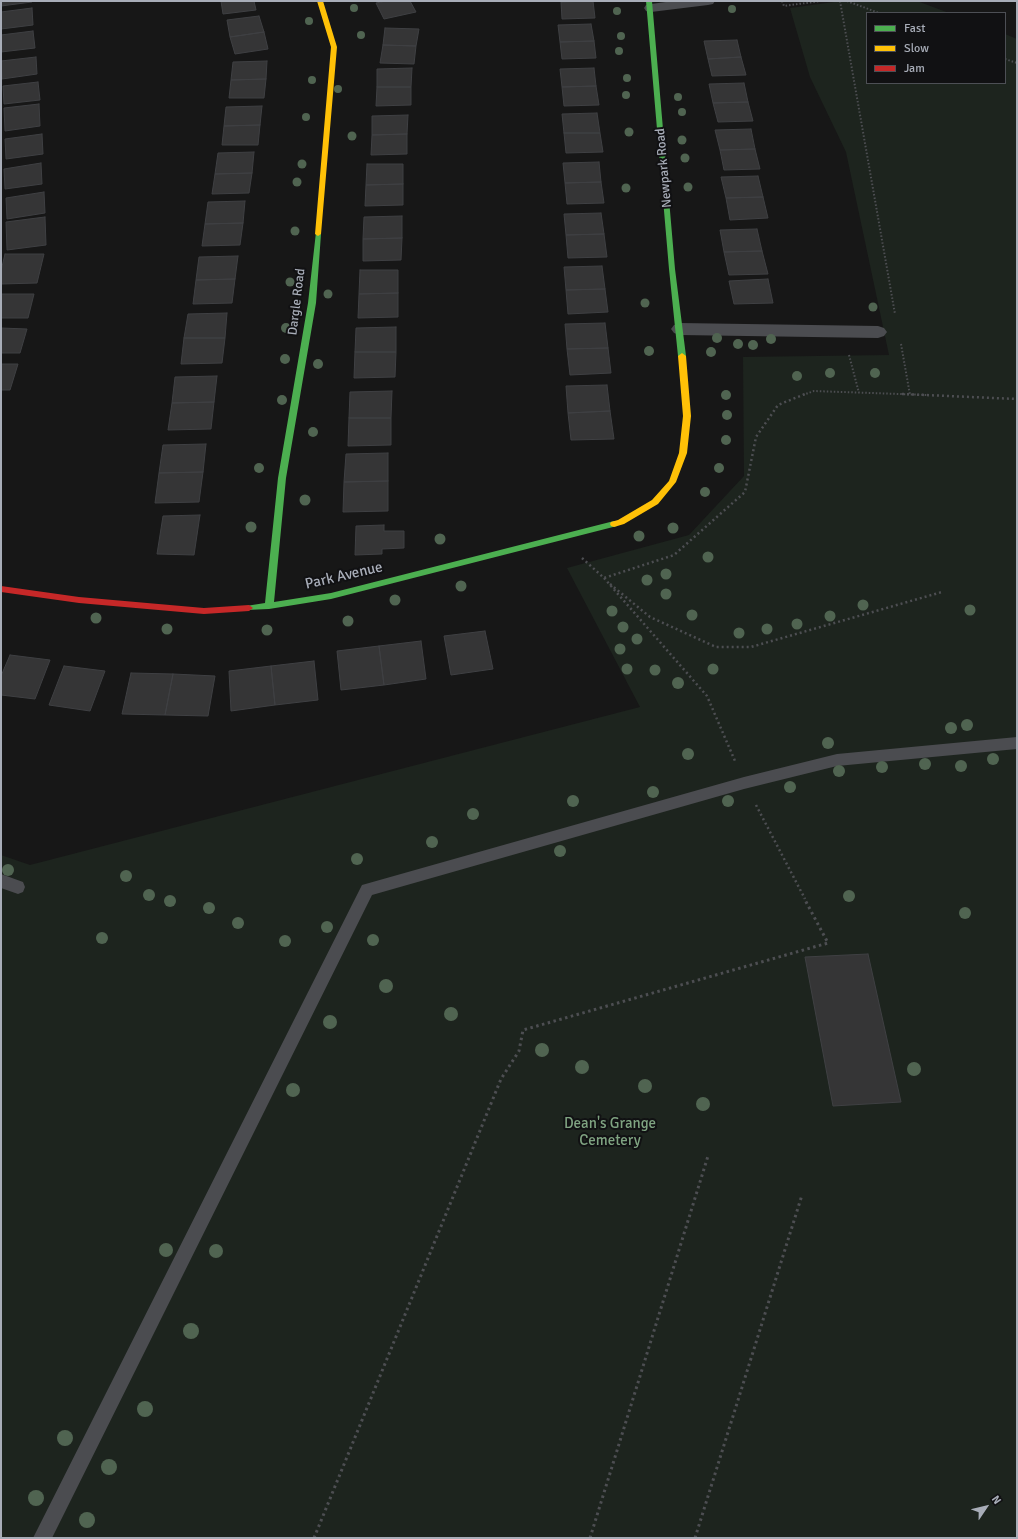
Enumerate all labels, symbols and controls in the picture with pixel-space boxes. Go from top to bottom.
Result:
legend [866,12,1006,84]
text: Fast [904,21,925,36]
text: Slow [904,41,929,56]
text: Jam [904,61,925,76]
street label: Newpark Road [653,127,675,209]
street label: Dargle Road [285,268,309,336]
street label: Park Avenue [303,558,385,594]
park label: Dean's Grange Cemetery [564,1115,656,1150]
north arrow [966,1487,1006,1527]
text: N [989,1493,1004,1507]

